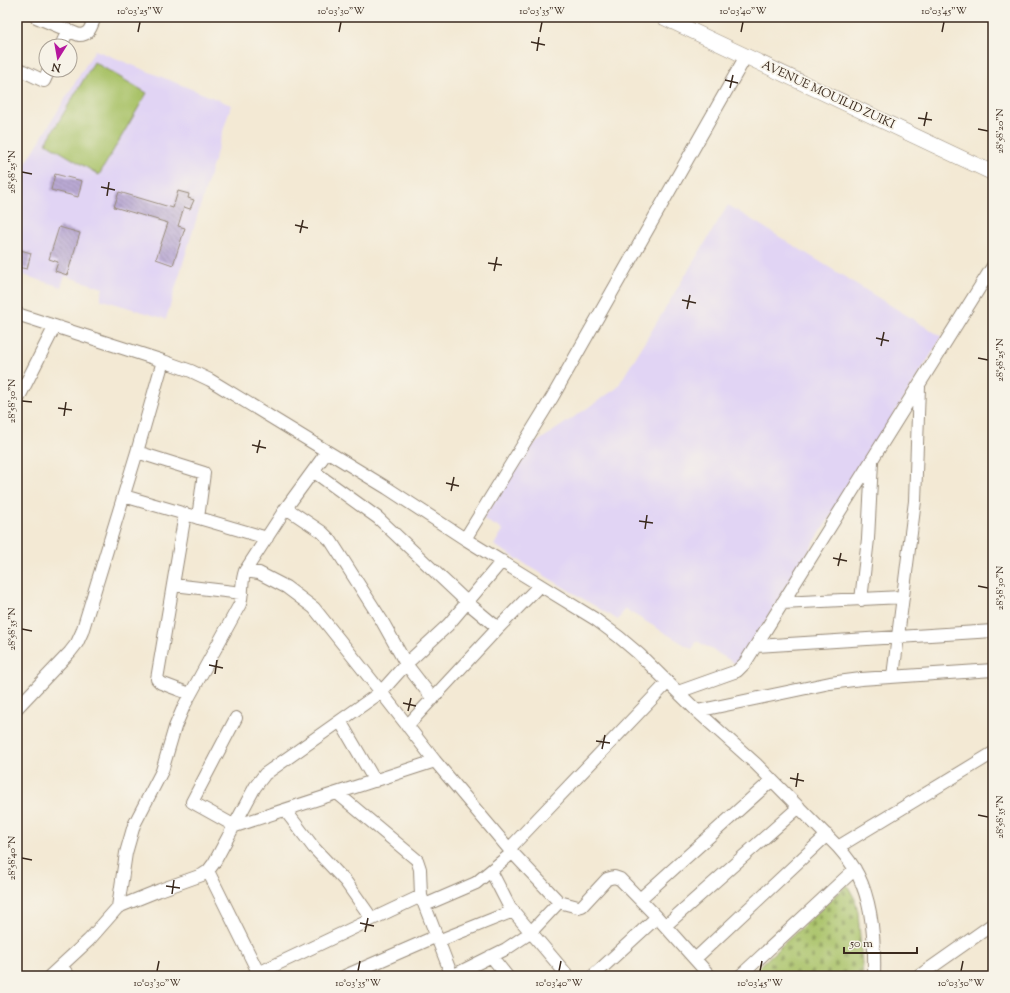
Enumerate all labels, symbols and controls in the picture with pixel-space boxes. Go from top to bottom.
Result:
text: 10°03'25"W [117,4,163,19]
text: 10°03'30"W [317,4,365,19]
text: 10°03'35"W [519,4,565,19]
text: 10°03'40"W [719,4,767,19]
text: 10°03'45"W [921,4,967,19]
north arrow [38,38,78,78]
street label: AVENUE MOUILID ZUIKI [758,56,898,134]
text: N [50,58,63,76]
text: 28°58'20"N [993,108,1008,154]
text: 28°58'25"N [5,150,20,194]
text: 28°58'25"N [993,338,1008,382]
text: 28°58'30"N [5,379,20,423]
text: 28°58'30"N [993,566,1008,610]
text: 28°58'35"N [5,607,20,651]
text: 28°58'35"N [993,795,1008,839]
text: 28°58'40"N [5,836,20,880]
scale bar [844,929,917,955]
text: 50 m [849,935,873,953]
text: 10°03'30"W [133,976,181,991]
text: 10°03'35"W [335,976,381,991]
text: 10°03'40"W [535,976,583,991]
text: 10°03'45"W [737,976,783,991]
text: 10°03'50"W [938,976,984,991]

